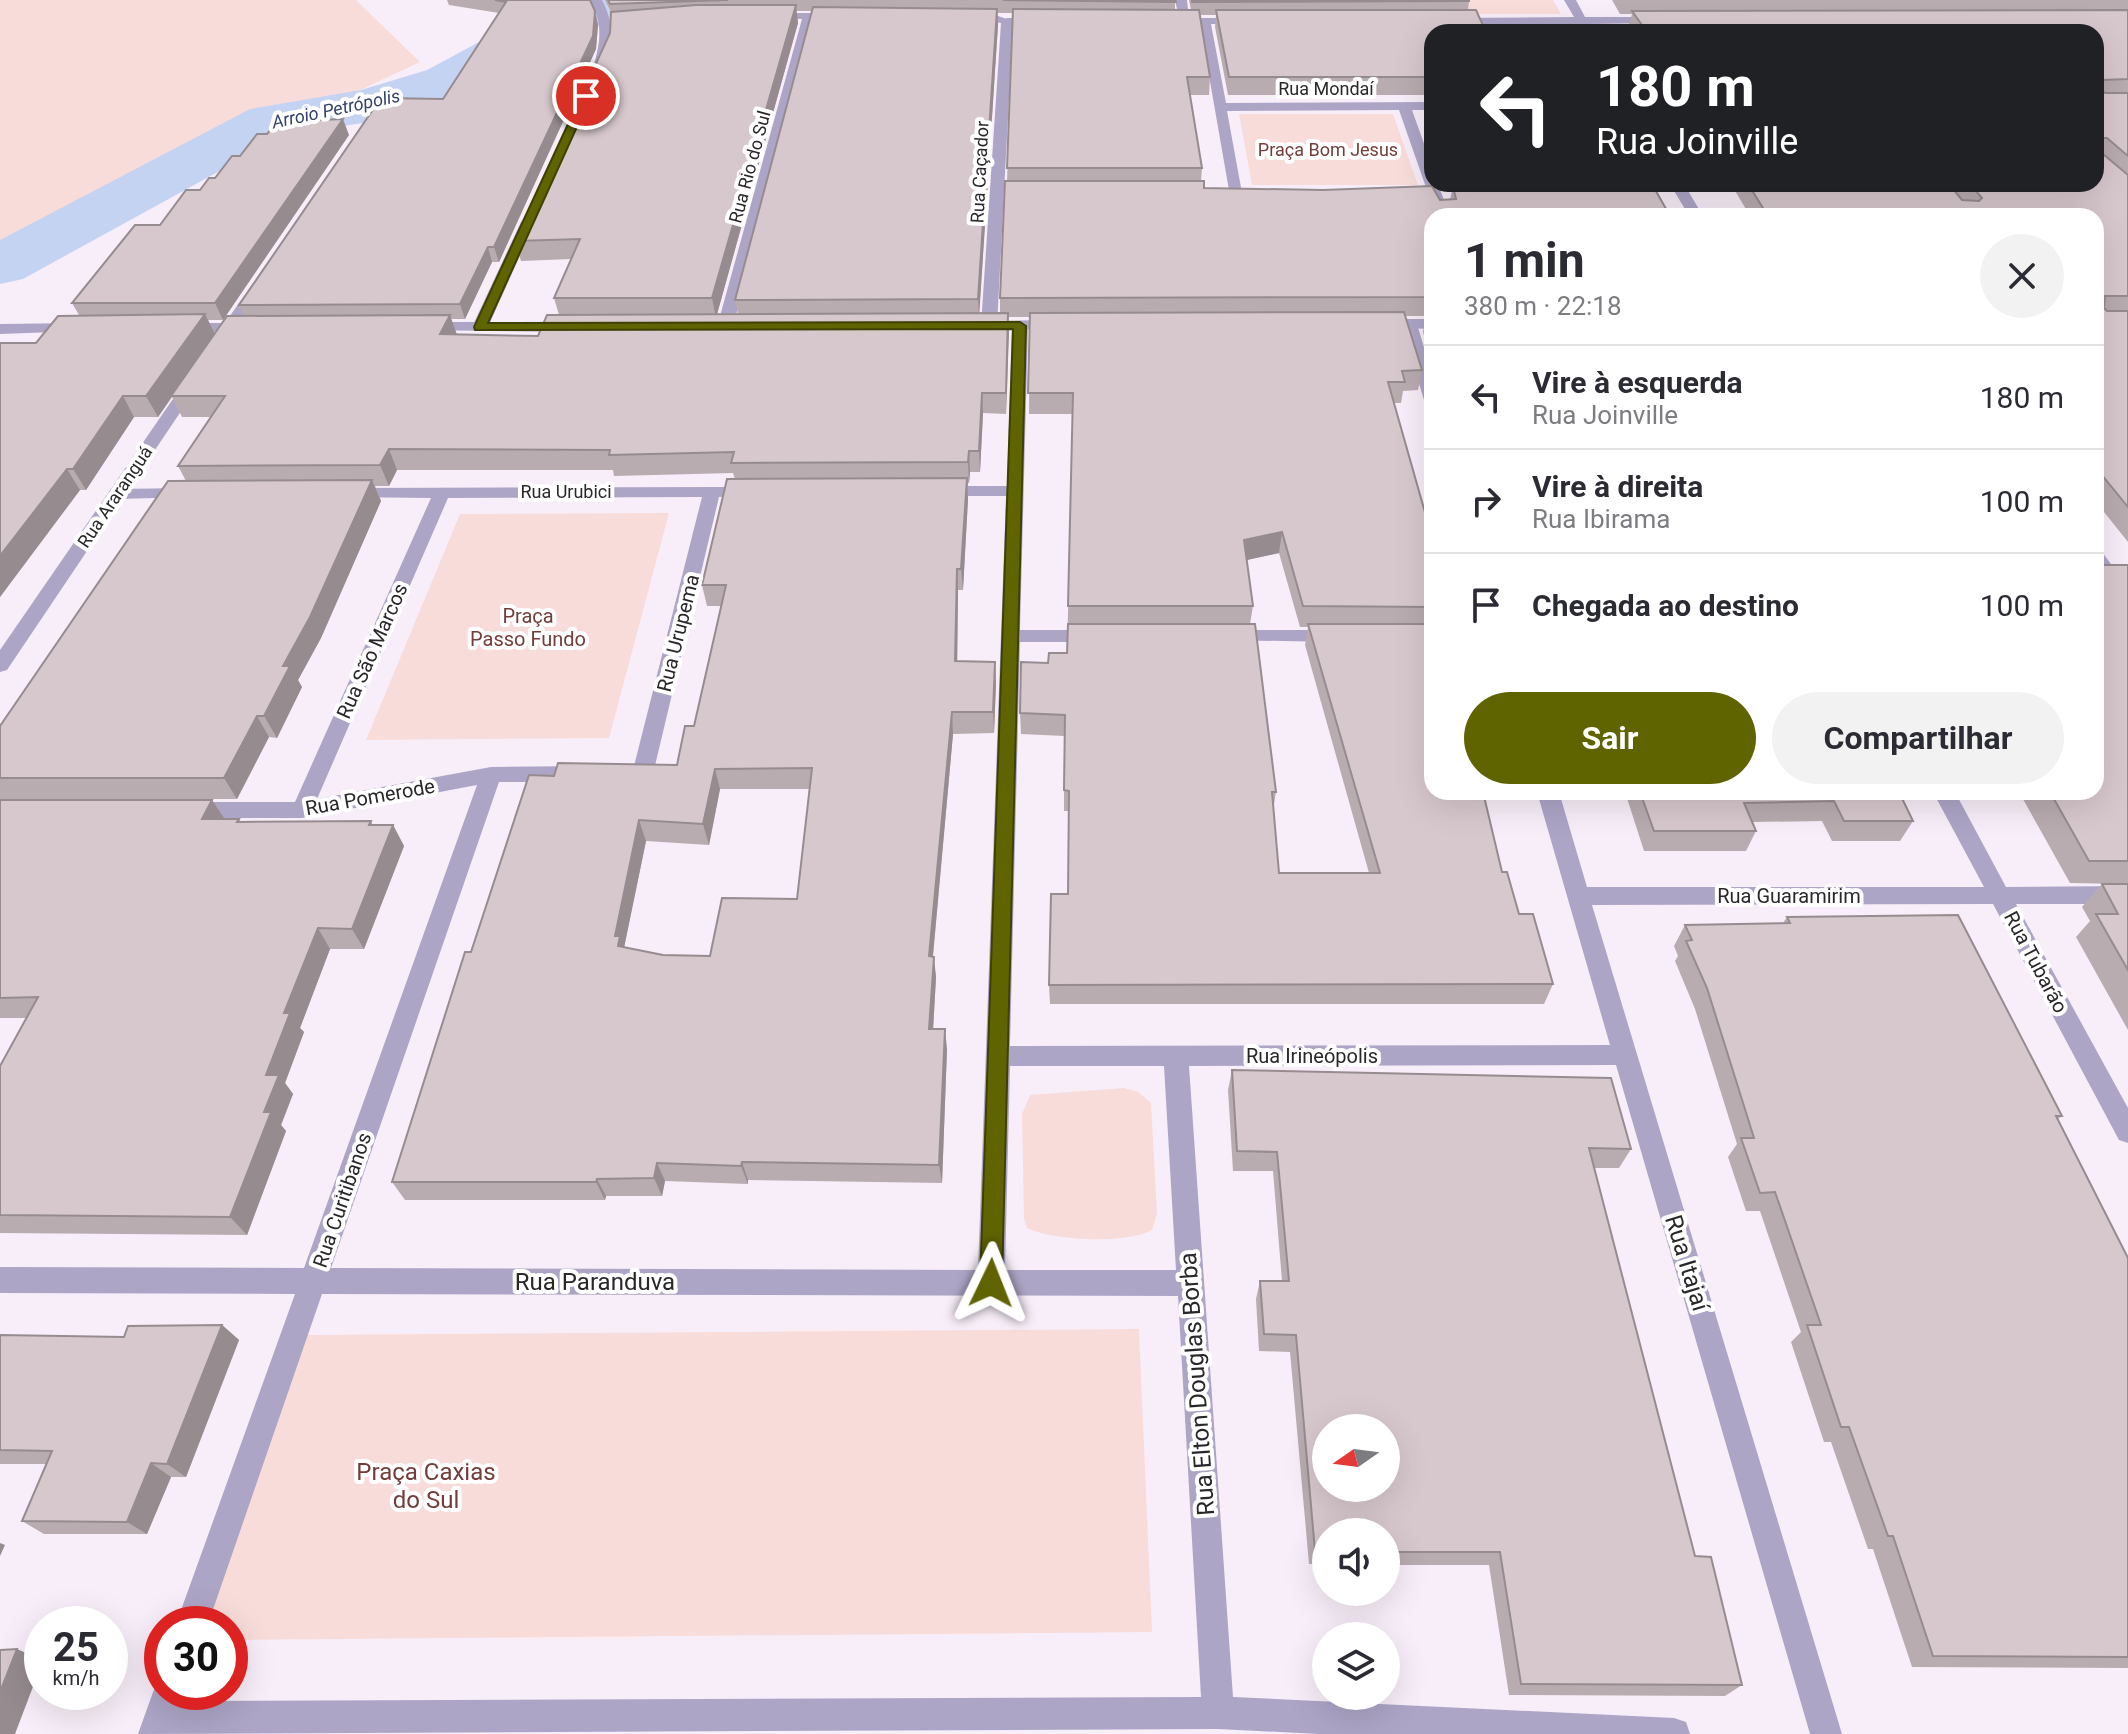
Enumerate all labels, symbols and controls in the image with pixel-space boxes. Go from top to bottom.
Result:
text: 180 m [1596,54,1755,120]
icon: left [1464,56,1568,160]
pin [552,62,620,130]
icon: arrive [564,74,608,118]
street label: Rua Mondaí [1278,78,1374,99]
water label: Arroio Petrópolis [269,85,402,133]
street label: Rua Rio do Sul [724,108,775,225]
street label: Rua Caçador [966,120,993,224]
text: Rua Joinville [1596,121,1798,163]
park label: Praça Bom Jesus [1258,139,1398,160]
text: 1 min [1464,232,1585,289]
button: close [1980,234,2064,318]
text: 380 m · 22:18 [1464,291,1622,321]
text: Vire à esquerda [1532,365,1743,400]
icon: left [1464,375,1508,419]
text: 180 m [1980,380,2064,415]
text: Rua Joinville [1532,400,1678,430]
street label: Rua Araranguá [73,442,156,551]
text: Vire à direita [1532,469,1703,504]
icon: right [1464,479,1508,523]
street label: Rua Urubici [520,481,612,502]
text: 100 m [1980,484,2064,519]
text: Rua Ibirama [1532,504,1670,534]
street label: Rua Urupema [652,572,704,694]
street label: Rua São Marcos [331,580,413,722]
icon: arrive [1464,583,1508,627]
text: Chegada ao destino [1532,588,1799,623]
text: 100 m [1980,588,2064,623]
park label: Praça Passo Fundo [470,604,586,651]
button: Sair [1464,692,1756,784]
button: Compartilhar [1772,692,2064,784]
street label: Rua Pomerode [303,774,437,820]
street label: Rua Guaramirim [1717,884,1861,908]
street label: Rua Tubarão [1999,907,2073,1017]
street label: Rua Irineópolis [1246,1044,1378,1068]
street label: Rua Curitibanos [308,1129,376,1271]
street label: Rua Itajaí [1659,1211,1715,1316]
position arrow [949,1241,1033,1325]
street label: Rua Elton Douglas Borba [1174,1251,1220,1517]
street label: Rua Paranduva [515,1268,675,1296]
north arrow [1312,1414,1400,1502]
map controls [1312,1414,1400,1710]
park label: Praça Caxias do Sul [356,1458,496,1514]
button: sound [1312,1518,1400,1606]
speed limit sign: 30 [144,1606,248,1710]
button: layers [1312,1622,1400,1710]
text: 25 [53,1624,99,1671]
text: km/h [53,1666,99,1690]

